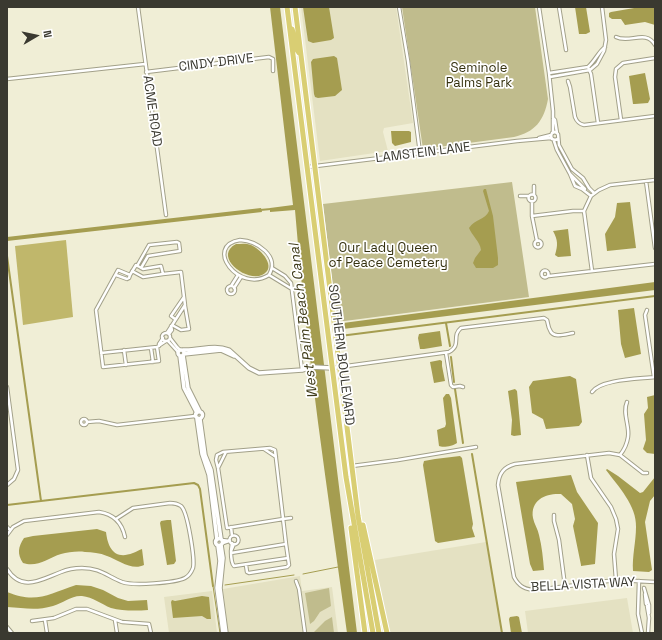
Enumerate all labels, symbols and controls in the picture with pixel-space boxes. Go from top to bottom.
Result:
north arrow [16,16,56,56]
text: N [40,29,55,39]
street label: CINDY DRIVE [178,51,254,75]
park label: Seminole Palms Park [446,60,512,91]
street label: ACME ROAD [139,74,165,148]
street label: LAMSTEIN LANE [375,139,471,167]
park label: Our Lady Queen of Peace Cemetery [328,240,448,271]
water label: West Palm Beach Canal [286,243,322,399]
street label: SOUTHERN BOULEVARD [325,284,357,426]
street label: BELLA VISTA WAY [530,574,636,596]

